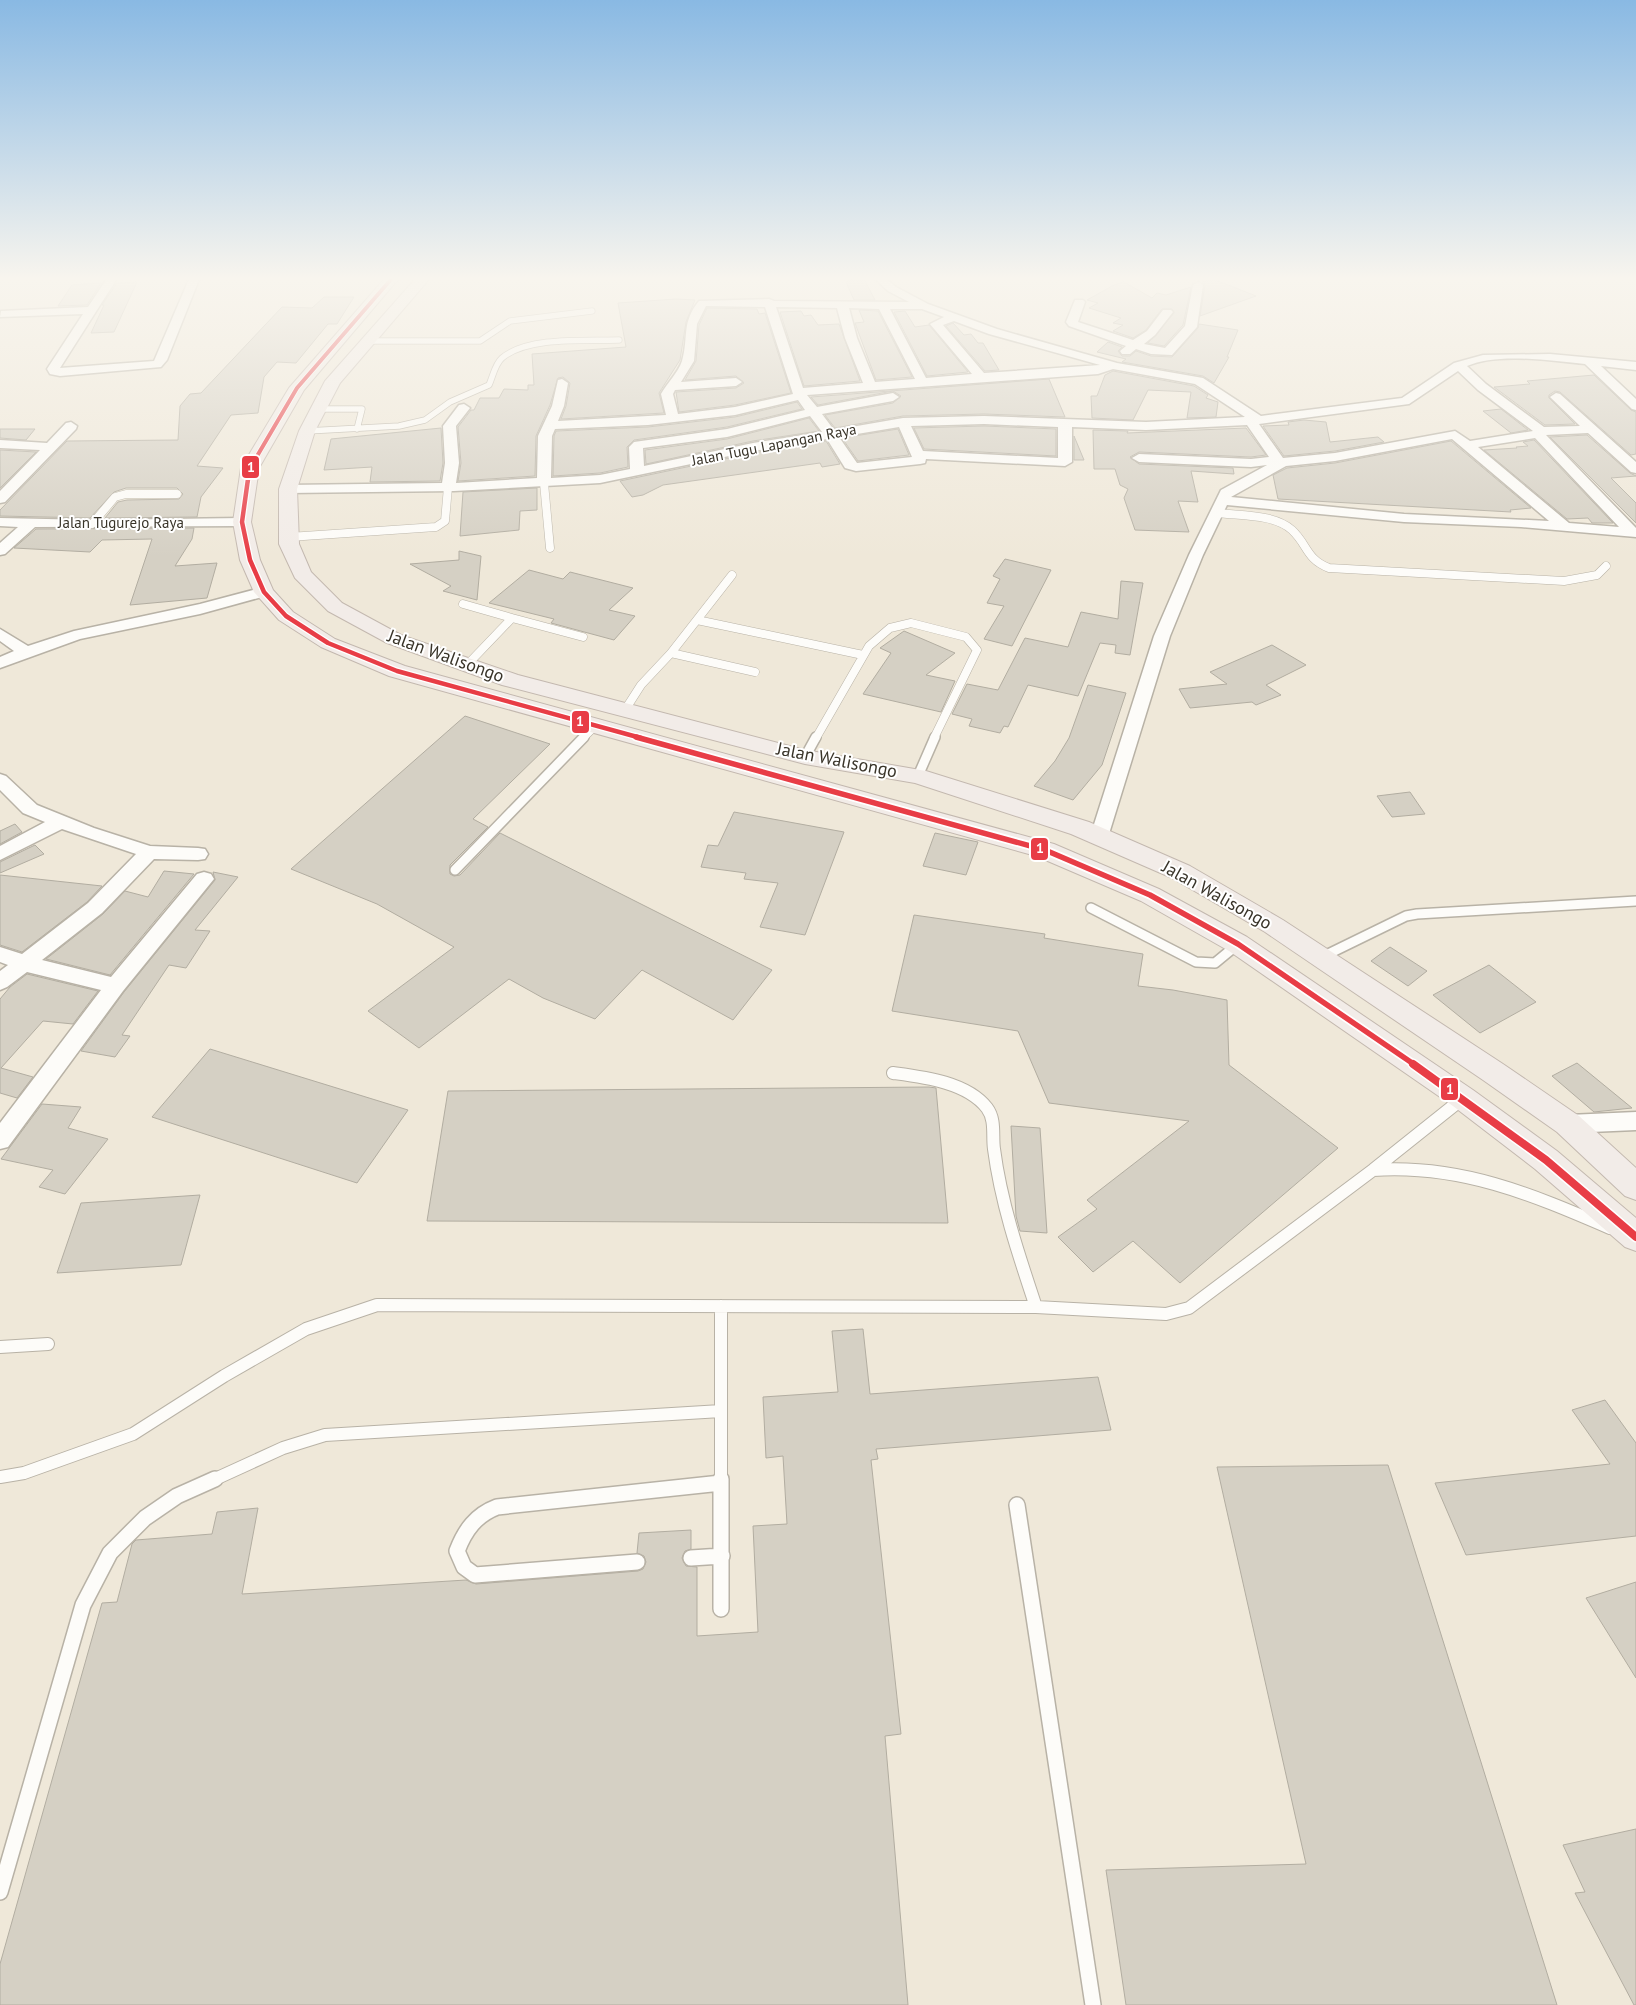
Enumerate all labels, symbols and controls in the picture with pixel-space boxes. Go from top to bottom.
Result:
street label: Jalan Tugu Lapangan Raya [689,419,858,470]
line badge: 1 [241,455,260,479]
text: 1 [247,458,255,476]
street label: Jalan Tugurejo Raya [57,513,184,532]
street label: Jalan Walisongo [384,623,508,687]
line badge: 1 [571,710,590,734]
text: 1 [576,712,584,730]
street label: Jalan Walisongo [774,736,899,782]
line badge: 1 [1030,837,1049,861]
text: 1 [1036,839,1044,857]
street label: Jalan Walisongo [1157,854,1276,934]
line badge: 1 [1440,1077,1459,1101]
text: 1 [1446,1080,1454,1098]

